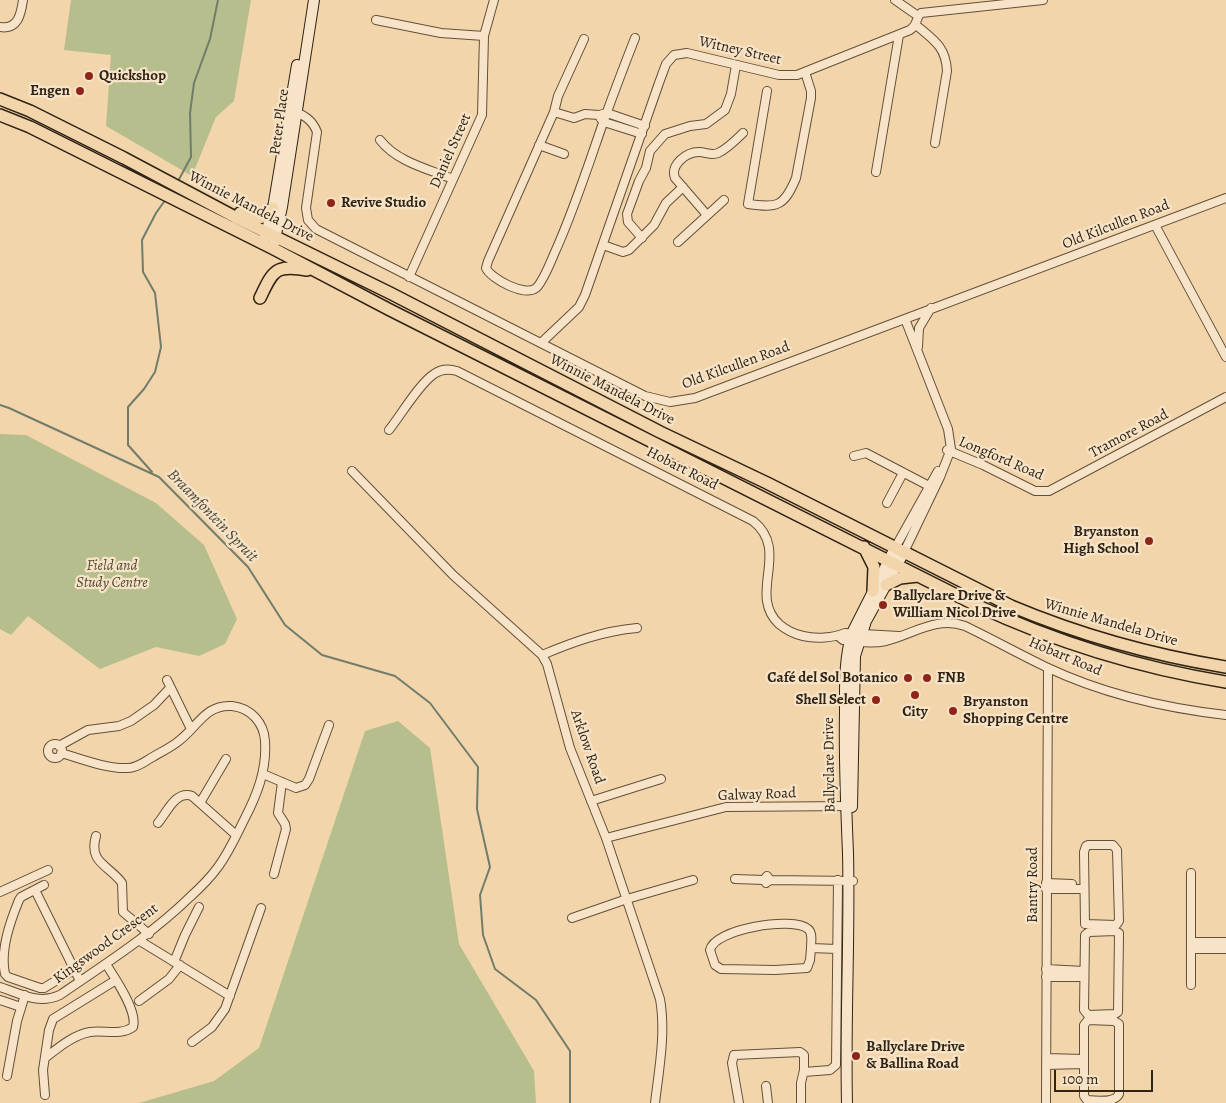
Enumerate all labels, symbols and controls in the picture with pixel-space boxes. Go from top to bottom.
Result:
street label: Witney Street [697,33,783,69]
place label: Quickshop [99,67,166,85]
marker: Quickshop [83,70,95,82]
place label: Engen [30,82,70,100]
marker: Engen [74,85,86,97]
street label: Peter Place [266,88,294,156]
street label: Daniel Street [426,111,476,191]
street label: Winnie Mandela Drive [186,168,316,246]
place label: Revive Studio [341,194,426,212]
street label: Old Kilcullen Road [1060,196,1172,254]
marker: Revive Studio [325,197,337,209]
street label: Old Kilcullen Road [680,338,792,394]
street label: Winnie Mandela Drive [547,351,677,429]
street label: Tramore Road [1086,406,1172,462]
street label: Longford Road [956,433,1046,485]
street label: Hobart Road [643,443,721,495]
water label: Braamfontein Spruit [163,466,261,566]
place label: Bryanston High School [1063,523,1139,558]
marker: Bryanston High School [1143,535,1155,547]
park label: Field and Study Centre [76,557,148,592]
place label: Ballyclare Drive & William Nicol Drive [893,587,1016,622]
street label: Winnie Mandela Drive [1042,595,1180,651]
marker: Ballyclare Drive & William Nicol Drive [877,599,889,611]
street label: Hobart Road [1026,633,1104,681]
place label: Café del Sol Botanico [767,669,898,687]
place label: FNB [937,669,965,687]
marker: Café del Sol Botanico [902,672,914,684]
marker: FNB [921,672,933,684]
marker: City [909,689,921,701]
place label: Shell Select [795,691,866,709]
place label: Bryanston Shopping Centre [963,693,1068,728]
marker: Shell Select [870,694,882,706]
place label: City [902,703,928,721]
marker: Bryanston Shopping Centre [947,705,959,717]
street label: Arklow Road [566,708,608,786]
street label: Ballyclare Drive [820,717,840,813]
street label: Galway Road [717,785,797,805]
street label: Bantry Road [1024,847,1042,923]
street label: Kingswood Crescent [50,900,162,988]
place label: Ballyclare Drive & Ballina Road [866,1038,965,1073]
marker: Ballyclare Drive & Ballina Road [850,1050,862,1062]
scale bar [1056,1060,1155,1092]
text: 100 m [1062,1069,1099,1089]

